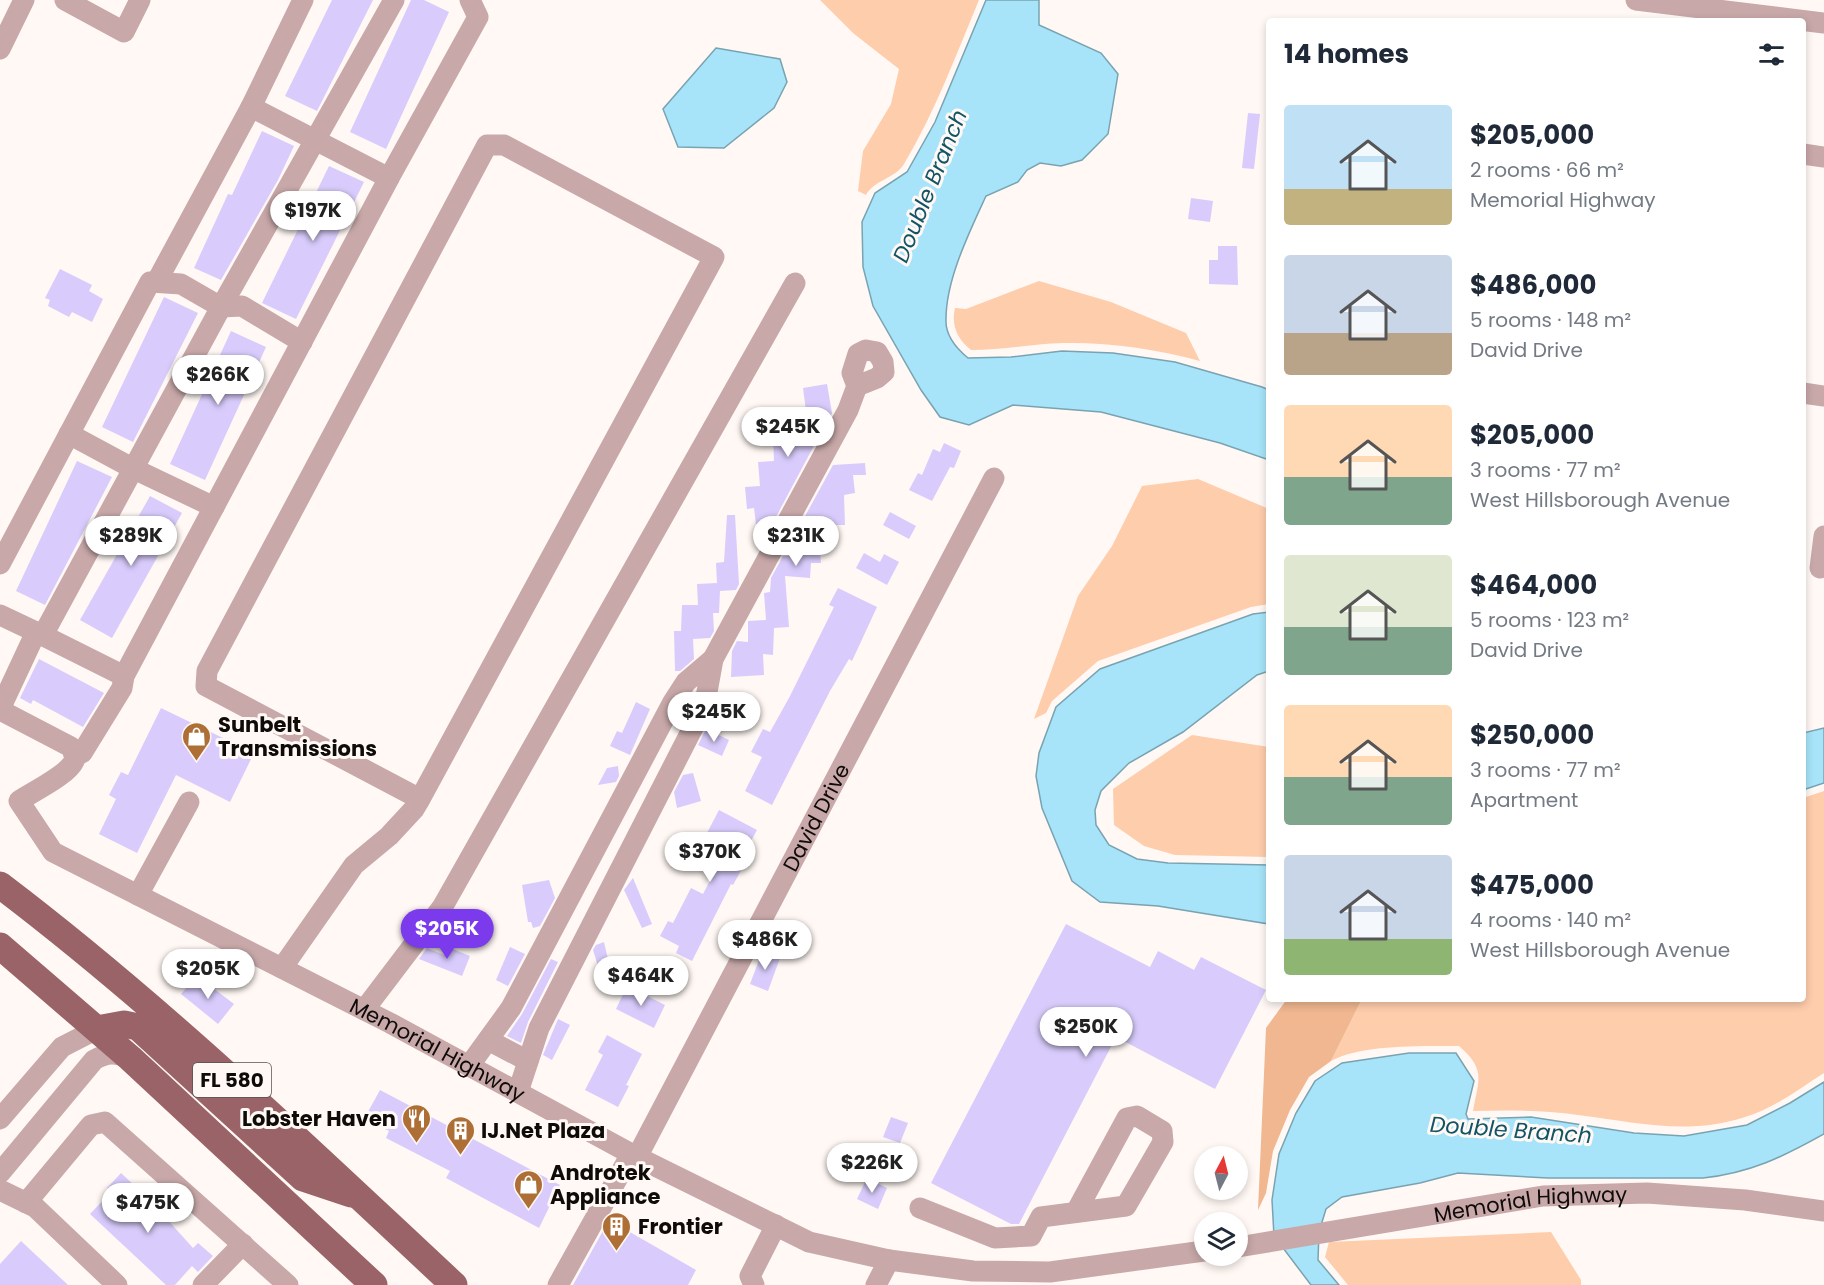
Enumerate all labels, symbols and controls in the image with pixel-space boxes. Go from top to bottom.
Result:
text: 14 homes [1284,36,1409,72]
icon: filters [1755,38,1788,71]
water label: Double Branch [885,105,975,267]
text: $205,000 [1470,117,1594,153]
icon: home [1332,129,1404,201]
text: 2 rooms · 66 m² [1470,156,1624,184]
text: Memorial Highway [1470,186,1655,214]
pin: $197K [271,191,355,242]
text: $197K [284,196,342,224]
text: $486,000 [1470,267,1596,303]
icon: home [1332,279,1404,351]
text: 5 rooms · 148 m² [1470,306,1631,334]
text: David Drive [1470,336,1583,364]
pin: $266K [176,355,260,406]
text: $266K [186,360,250,388]
pin: $245K [746,407,830,458]
text: $245K [755,412,821,440]
text: $205,000 [1470,417,1594,453]
icon: home [1332,429,1404,501]
text: 3 rooms · 77 m² [1470,456,1621,484]
text: West Hillsborough Avenue [1470,486,1730,514]
pin: $289K [89,516,173,567]
pin: $231K [754,516,838,567]
text: $289K [99,521,163,549]
text: $231K [767,521,825,549]
text: $464,000 [1470,567,1597,603]
icon: home [1332,579,1404,651]
text: 5 rooms · 123 m² [1470,606,1629,634]
text: David Drive [1470,636,1583,664]
pin: $245K [672,692,756,743]
text: $245K [681,697,747,725]
place label: Sunbelt Transmissions [218,710,377,763]
text: $250,000 [1470,717,1594,753]
shop icon: Sunbelt Transmissions [181,720,213,762]
icon: home [1332,729,1404,801]
text: 3 rooms · 77 m² [1470,756,1621,784]
street label: David Drive [775,758,856,876]
text: Apartment [1470,786,1578,814]
pin: $370K [668,832,752,883]
text: $370K [679,837,741,865]
text: $475,000 [1470,867,1594,903]
icon: home [1332,879,1404,951]
text: 4 rooms · 140 m² [1470,906,1631,934]
pin: $205K [405,909,489,960]
text: $205K [415,914,479,942]
pin: $486K [723,920,807,971]
text: $486K [732,925,798,953]
text: West Hillsborough Avenue [1470,936,1730,964]
pin: $205K [166,949,250,1000]
text: $205K [176,954,240,982]
pin: $464K [599,956,683,1007]
text: $464K [608,961,674,989]
street label: Memorial Highway [345,991,530,1108]
pin: $250K [1044,1007,1128,1058]
text: $250K [1054,1012,1118,1040]
road number: FL 580 [193,1063,271,1097]
restaurant icon: Lobster Haven [401,1102,433,1144]
place label: Lobster Haven [242,1104,396,1133]
water label: Double Branch [1429,1109,1593,1151]
building icon: IJ.Net Plaza [444,1114,476,1156]
place label: IJ.Net Plaza [481,1116,605,1145]
pin: $226K [830,1143,914,1194]
north arrow [1194,1146,1248,1200]
map controls [1194,1146,1248,1266]
text: $226K [841,1148,903,1176]
place label: Androtek Appliance [550,1158,661,1211]
shop icon: Androtek Appliance [513,1168,545,1210]
street label: Memorial Highway [1431,1179,1628,1229]
pin: $475K [106,1183,190,1234]
text: $475K [116,1188,180,1216]
building icon: Frontier [601,1210,633,1252]
place label: Frontier [638,1212,723,1241]
button: layers [1194,1212,1248,1266]

